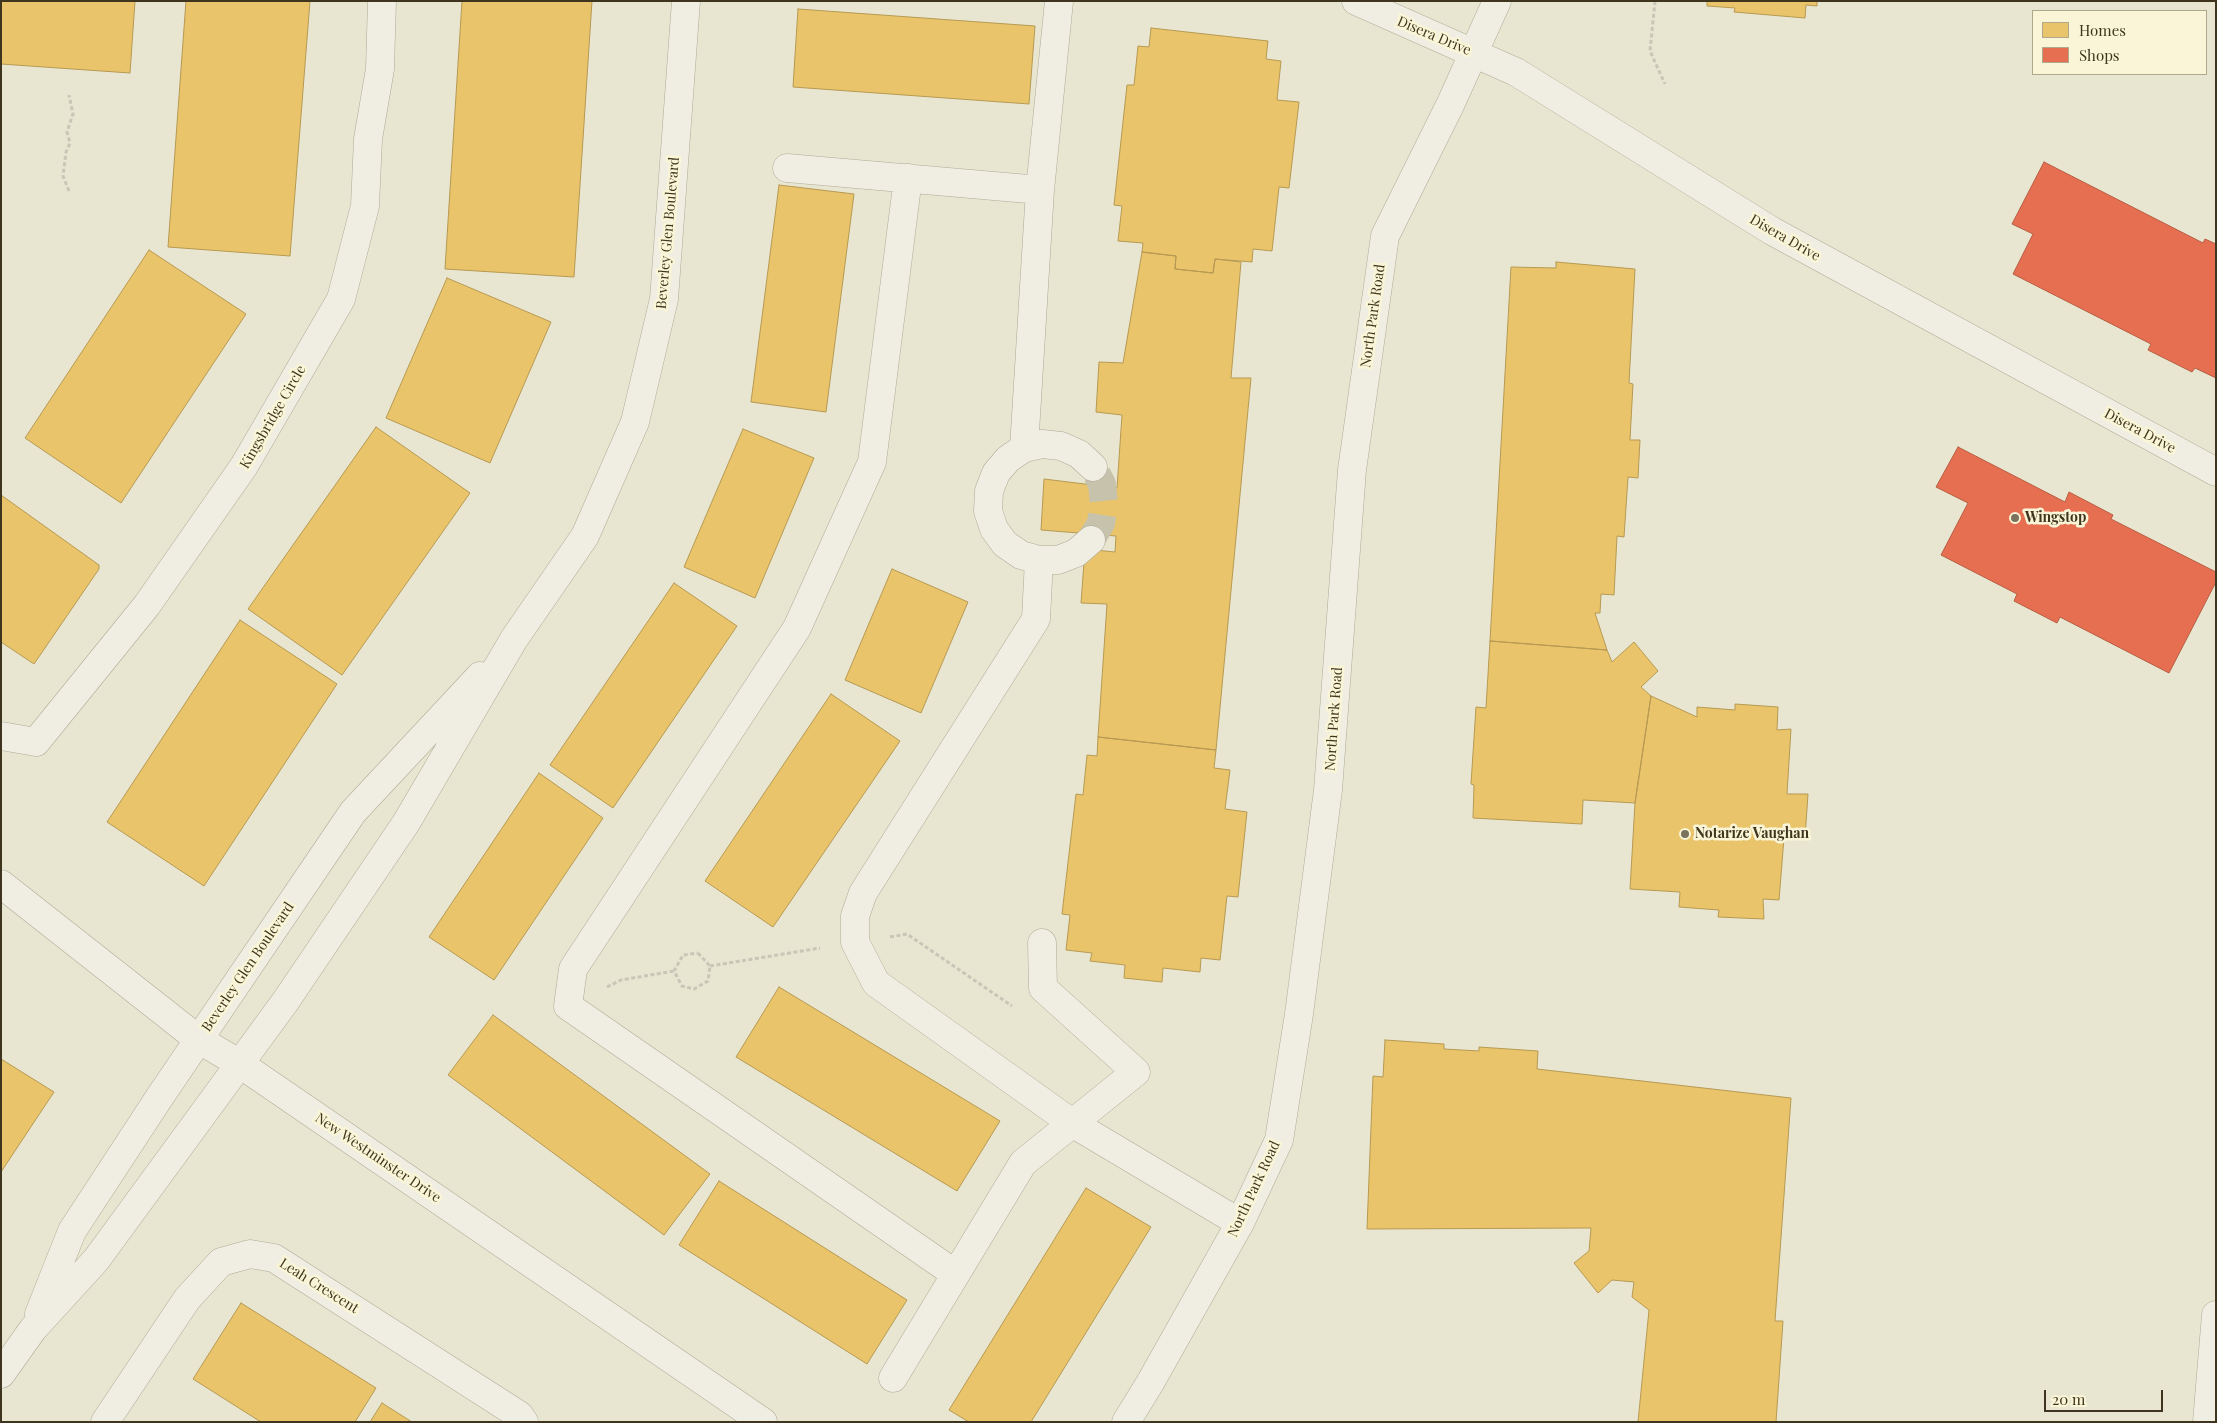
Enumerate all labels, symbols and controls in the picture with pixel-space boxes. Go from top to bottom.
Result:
legend [2032,10,2207,75]
street label: Disera Drive [1395,13,1473,59]
text: Homes [2079,20,2126,40]
text: Shops [2079,45,2120,65]
street label: Beverley Glen Boulevard [653,156,683,310]
street label: Disera Drive [1747,211,1823,265]
street label: North Park Road [1357,263,1389,369]
street label: Kingsbridge Circle [237,362,309,472]
street label: Disera Drive [2101,405,2179,457]
place label: Wingstop [2025,510,2086,526]
marker: Wingstop [2009,512,2021,524]
street label: North Park Road [1322,666,1346,772]
place label: Notarize Vaughan [1695,826,1809,842]
marker: Notarize Vaughan [1679,828,1691,840]
street label: Beverley Glen Boulevard [198,899,298,1035]
street label: New Westminster Drive [312,1110,444,1206]
street label: North Park Road [1224,1138,1284,1240]
street label: Leah Crescent [276,1255,362,1317]
scale bar [2047,1380,2166,1412]
text: 20 m [2052,1389,2085,1409]

